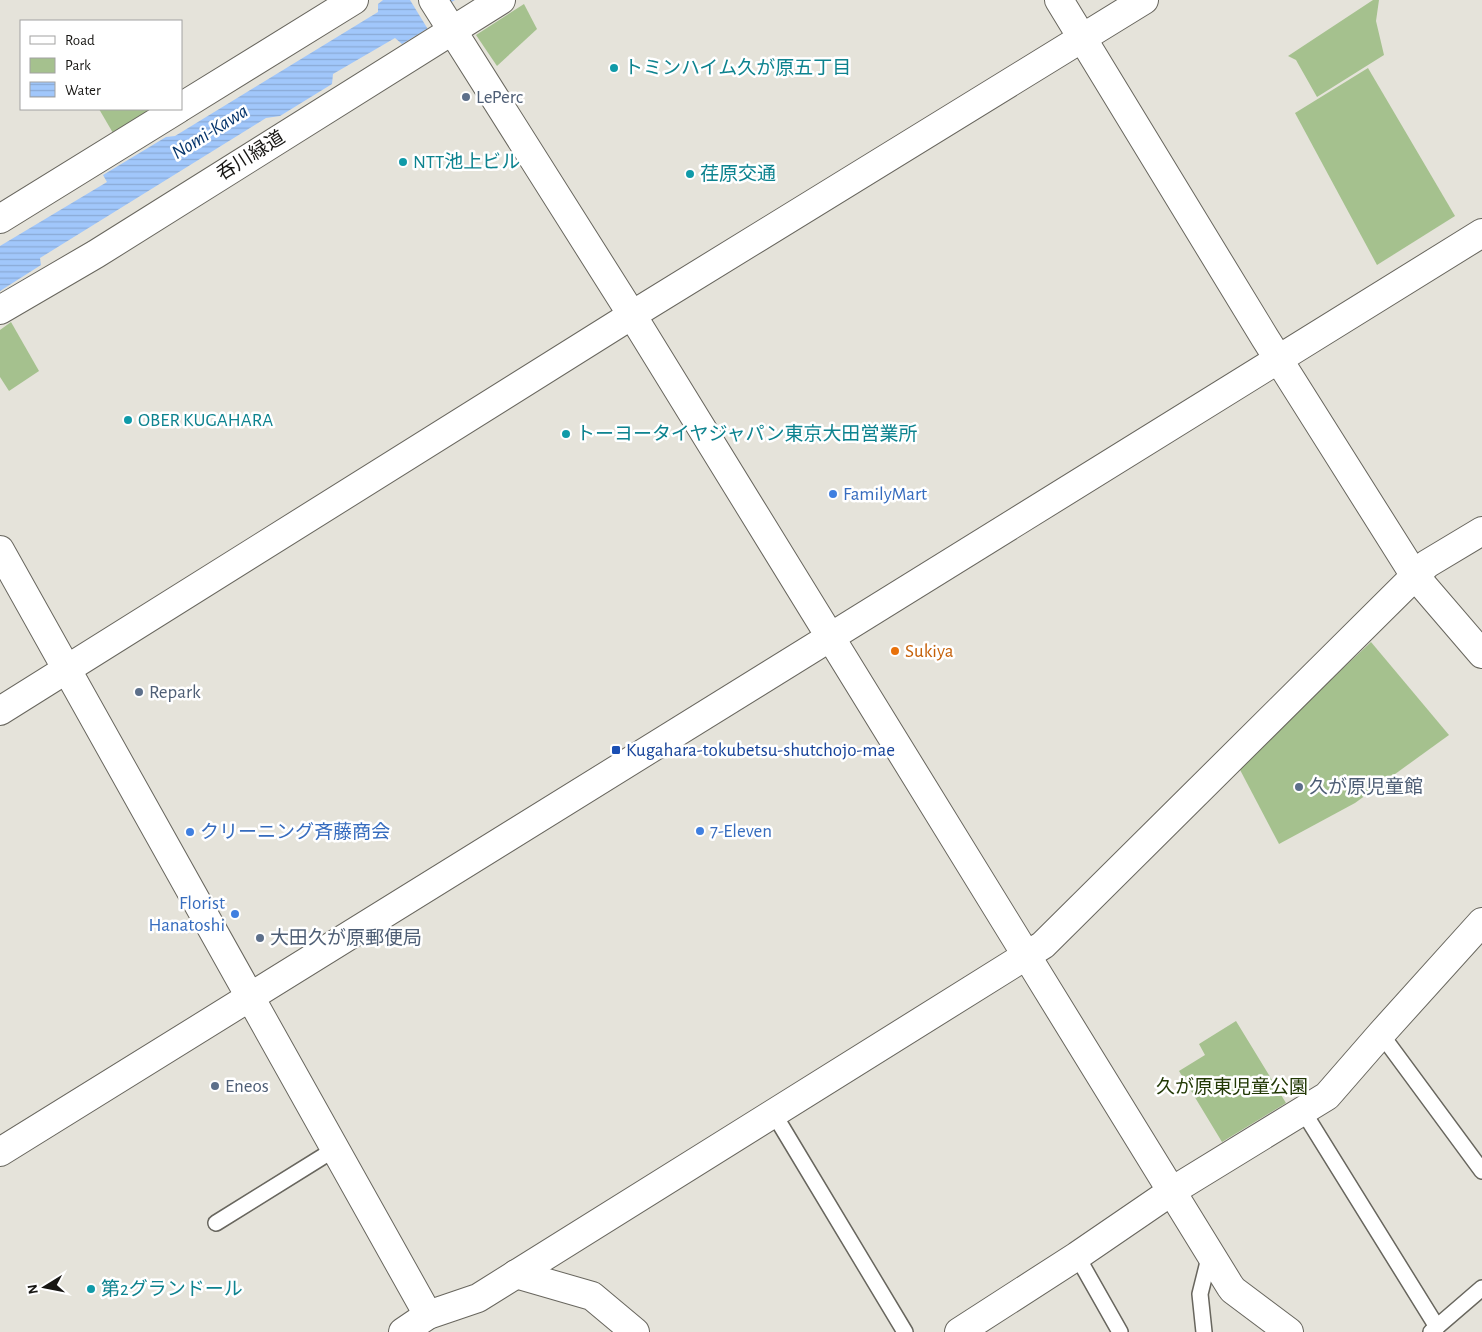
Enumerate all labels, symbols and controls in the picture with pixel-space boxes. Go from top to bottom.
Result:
legend [20,20,182,110]
text: Road [65,33,95,48]
place label: トミンハイム久が原五丁目 [624,57,851,78]
text: Park [65,58,91,73]
marker: トミンハイム久が原五丁目 [608,62,620,74]
text: Water [65,83,101,98]
place label: LePerc [476,88,523,107]
marker: LePerc [460,91,472,103]
water label: Nomi-Kawa [168,101,252,163]
street label: 呑川緑道 [213,127,288,184]
place label: NTT池上ビル [413,152,520,172]
marker: NTT池上ビル [397,156,409,168]
place label: 荏原交通 [700,163,776,184]
marker: 荏原交通 [684,168,696,180]
place label: OBER KUGAHARA [138,411,273,430]
marker: OBER KUGAHARA [122,414,134,426]
place label: トーヨータイヤジャパン東京大田営業所 [576,424,917,444]
marker: トーヨータイヤジャパン東京大田営業所 [560,428,572,440]
place label: FamilyMart [843,485,927,504]
marker: FamilyMart [827,488,839,500]
place label: Sukiya [905,642,954,661]
marker: Sukiya [889,645,901,657]
place label: Repark [149,683,201,702]
marker: Repark [133,686,145,698]
place label: Kugahara-tokubetsu-shutchojo-mae [626,741,895,760]
marker: Kugahara-tokubetsu-shutchojo-mae [610,744,622,756]
place label: 久が原児童館 [1309,776,1423,797]
marker: 久が原児童館 [1293,781,1305,793]
place label: クリーニング斉藤商会 [200,821,390,842]
place label: 7-Eleven [710,822,772,841]
marker: 7-Eleven [694,825,706,837]
marker: クリーニング斉藤商会 [184,826,196,838]
place label: Florist Hanatoshi [149,894,225,935]
marker: Florist Hanatoshi [229,908,241,920]
place label: 大田久が原郵便局 [270,927,422,948]
marker: 大田久が原郵便局 [254,932,266,944]
park label: 久が原東児童公園 [1156,1076,1308,1097]
place label: Eneos [225,1077,269,1096]
marker: Eneos [209,1080,221,1092]
north arrow [20,1262,70,1312]
place label: 第2グランドール [101,1279,243,1299]
text: N [25,1283,41,1295]
marker: 第2グランドール [85,1283,97,1295]

